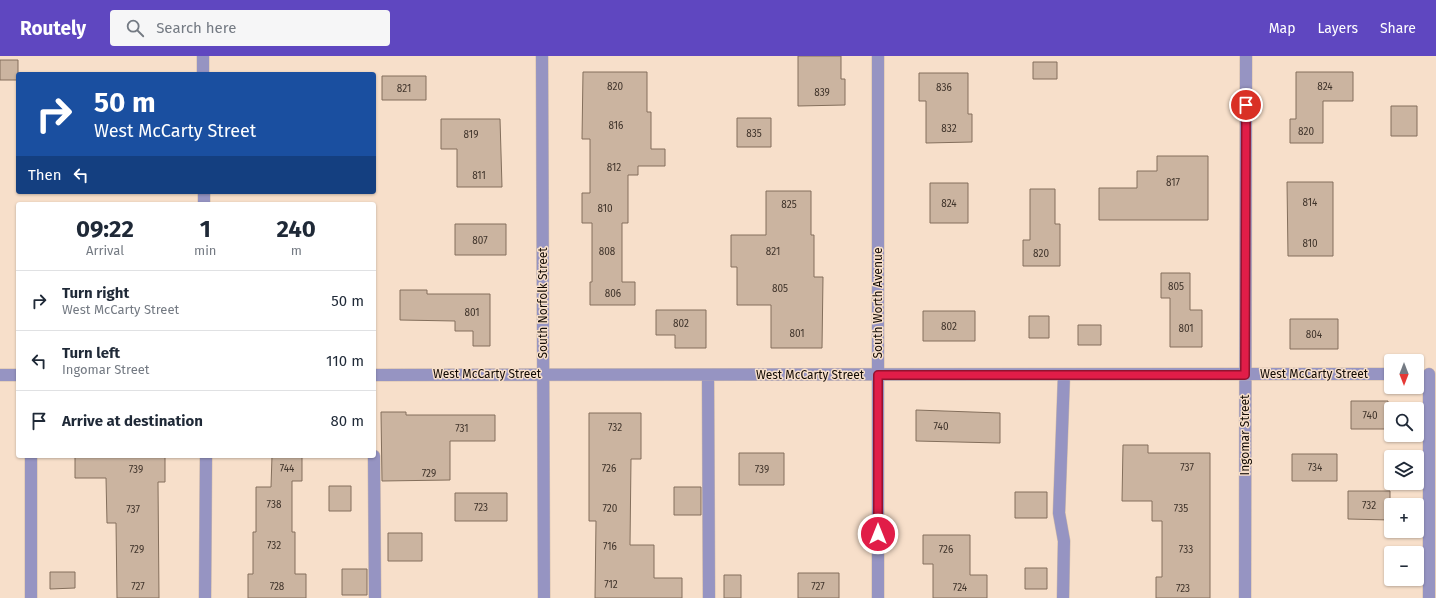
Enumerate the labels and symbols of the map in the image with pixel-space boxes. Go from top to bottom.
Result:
house number: 820 [607,81,623,93]
house number: 824 [1317,81,1333,93]
house number: 836 [936,82,952,94]
house number: 821 [397,83,411,95]
house number: 839 [814,87,830,99]
pin [1229,88,1263,122]
house number: 816 [609,120,623,132]
house number: 832 [941,123,957,135]
house number: 820 [1298,126,1314,138]
house number: 835 [746,128,762,140]
house number: 819 [464,129,478,141]
house number: 812 [607,162,621,174]
house number: 811 [472,170,486,182]
house number: 817 [1166,177,1181,189]
house number: 814 [1303,197,1318,209]
house number: 824 [941,198,957,210]
house number: 825 [781,199,797,211]
house number: 810 [597,203,613,215]
house number: 807 [472,235,488,247]
house number: 810 [1302,238,1318,250]
house number: 808 [599,246,616,258]
house number: 821 [766,246,780,258]
street label: South Norfolk Street [536,247,550,359]
street label: South Worth Avenue [871,248,885,358]
house number: 820 [1033,248,1049,260]
house number: 805 [1168,281,1184,293]
house number: 805 [772,283,788,295]
house number: 806 [605,288,621,300]
house number: 801 [464,307,480,319]
house number: 802 [673,318,689,330]
house number: 802 [941,321,957,333]
house number: 801 [1178,323,1194,335]
house number: 801 [789,328,805,340]
house number: 804 [1306,329,1323,341]
north arrow [1384,354,1424,394]
street label: West McCarty Street [433,367,542,381]
street label: West McCarty Street [1260,367,1369,381]
street label: West McCarty Street [756,368,865,382]
street label: Ingomar Street [1238,394,1252,475]
house number: 740 [1363,410,1378,422]
house number: 740 [934,421,949,433]
house number: 732 [608,422,622,434]
house number: 731 [455,423,469,435]
house number: 737 [1180,462,1194,474]
house number: 734 [1308,462,1323,474]
house number: 744 [280,463,295,475]
house number: 726 [602,463,616,475]
house number: 739 [129,464,143,476]
house number: 739 [755,464,769,476]
house number: 729 [422,468,436,480]
house number: 738 [267,499,282,511]
house number: 732 [1362,500,1376,512]
house number: 723 [474,502,488,514]
house number: 720 [603,503,618,515]
house number: 735 [1174,503,1188,515]
house number: 737 [126,504,140,516]
position arrow [857,513,899,555]
house number: 732 [267,540,281,552]
house number: 716 [603,541,617,553]
house number: 729 [130,544,144,556]
house number: 726 [939,544,953,556]
house number: 733 [1179,544,1193,556]
house number: 712 [604,579,618,591]
house number: 727 [131,581,145,593]
house number: 728 [270,581,285,593]
house number: 727 [811,581,825,593]
house number: 724 [953,582,968,594]
house number: 723 [1176,583,1190,595]

